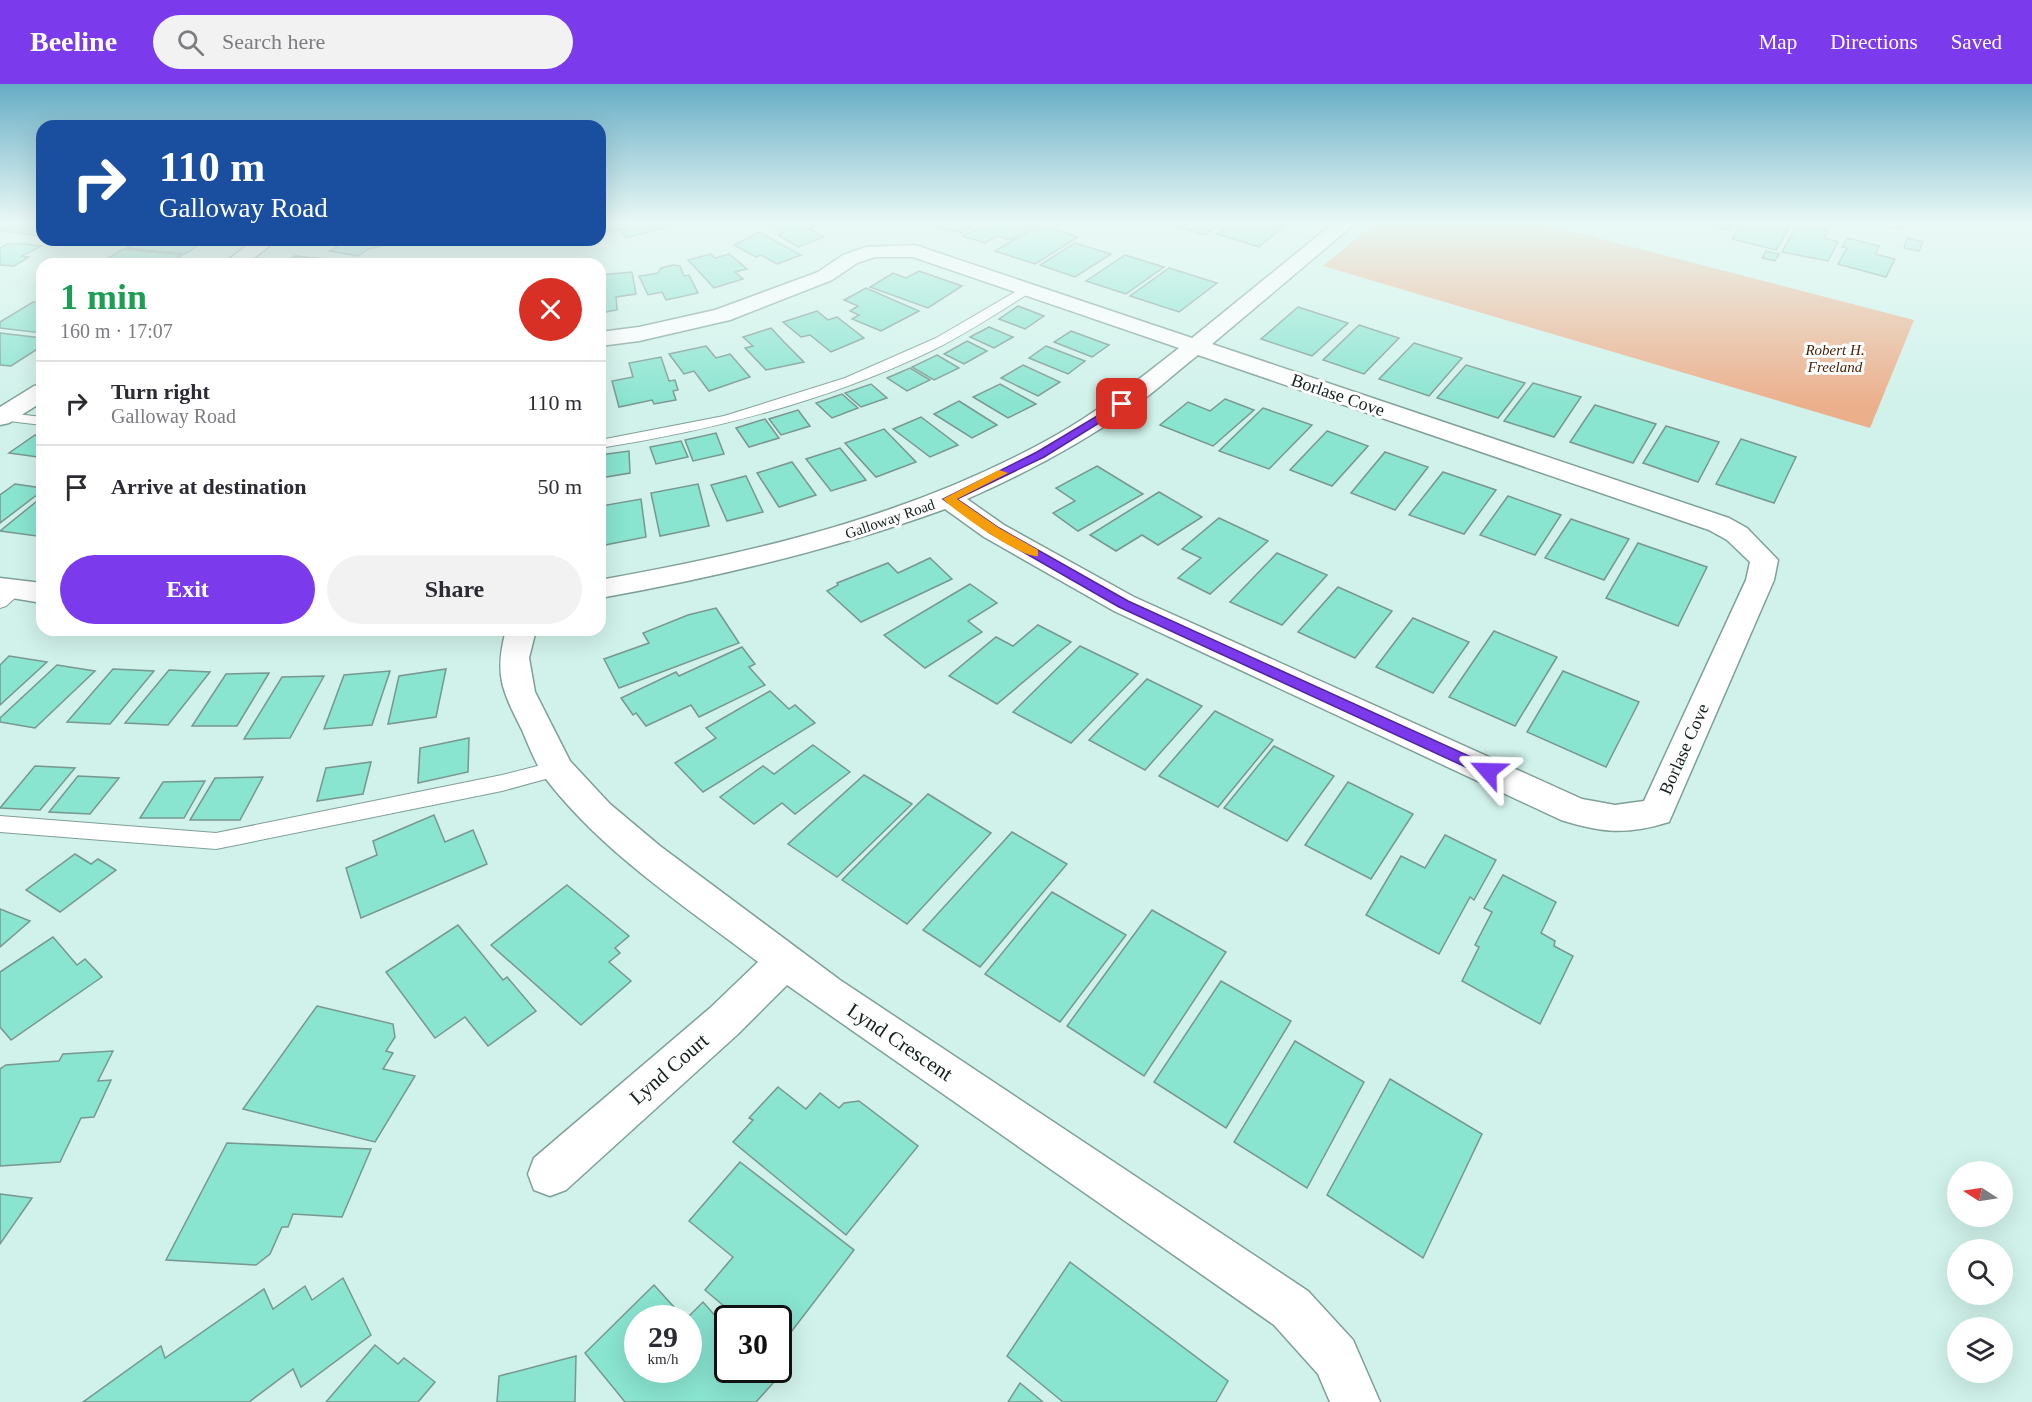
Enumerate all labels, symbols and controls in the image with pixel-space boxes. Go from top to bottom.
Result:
search box [153,15,573,69]
text: Beeline [30,26,117,57]
icon: search [174,26,207,59]
text: Search here [222,29,325,54]
text: Map [1759,30,1797,54]
text: Directions [1830,30,1918,54]
text: Saved [1951,30,2002,54]
icon: right [60,144,138,222]
text: 110 m [159,144,265,190]
text: Galloway Road [159,193,328,223]
text: 1 min [60,277,147,317]
button: close [519,278,582,341]
text: 160 m · 17:07 [60,320,173,342]
park label: Robert H. Freeland [1804,342,1865,375]
street label: Borlase Cove [1289,370,1387,420]
pin [1096,378,1147,429]
text: Turn right [111,379,210,404]
icon: right [60,387,93,420]
icon: arrive [1105,387,1138,420]
text: 110 m [527,390,582,415]
text: Galloway Road [111,405,236,427]
icon: arrive [60,471,93,504]
text: Arrive at destination [111,474,307,499]
text: 50 m [537,474,582,499]
street label: Galloway Road [843,496,937,542]
button: Exit [60,555,315,624]
button: Share [327,555,582,624]
street label: Borlase Cove [1655,700,1713,798]
position arrow [1456,739,1520,803]
street label: Lynd Crescent [843,998,957,1086]
street label: Lynd Court [625,1028,713,1110]
north arrow [1947,1161,2013,1227]
map controls [1947,1161,2013,1383]
button: search [1947,1239,2013,1305]
speed limit sign: 30 [714,1305,792,1383]
button: layers [1947,1317,2013,1383]
text: 29 [648,1320,678,1353]
text: km/h [648,1351,678,1367]

